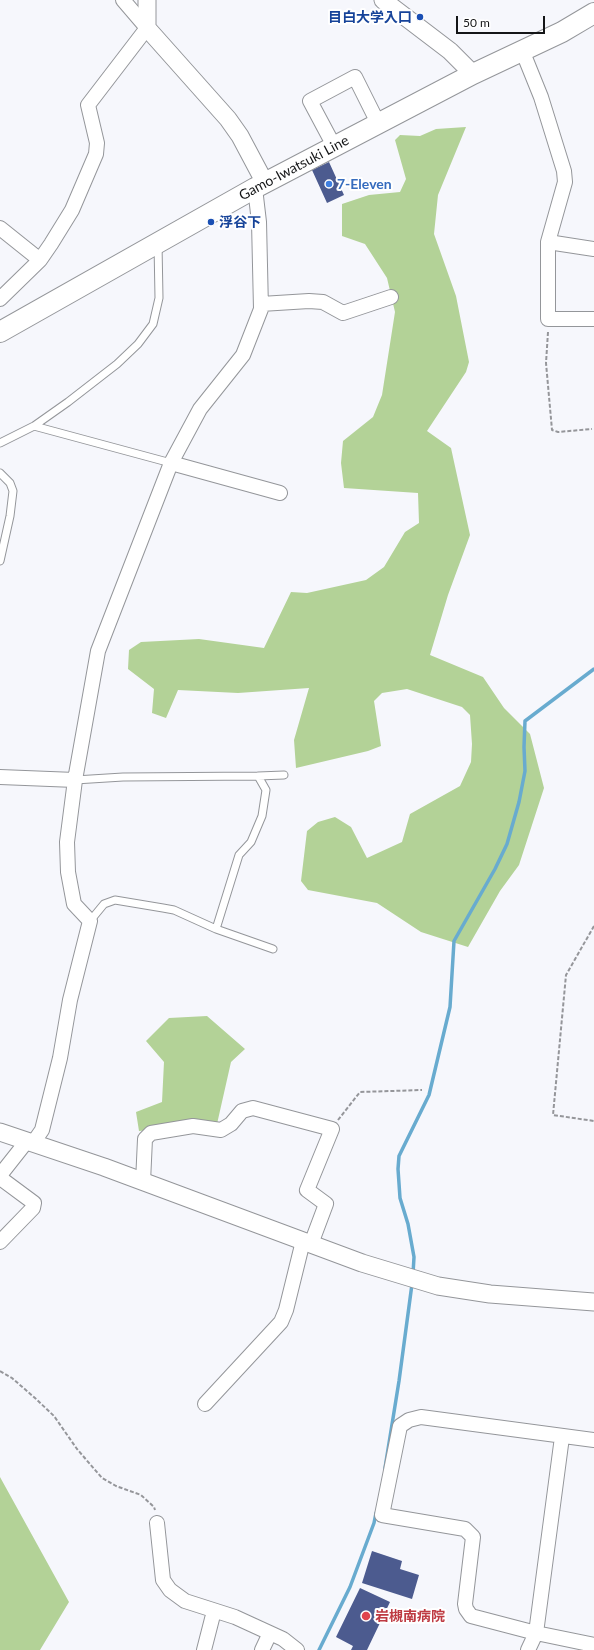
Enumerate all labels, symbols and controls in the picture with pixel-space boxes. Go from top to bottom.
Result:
scale bar [458,8,547,34]
place label: 目白大学入口 [328,9,412,25]
marker: 目白大学入口 [415,12,425,22]
text: 50 m [463,15,490,30]
street label: Gamo-Iwatsuki Line [236,132,352,204]
place label: 7-Eleven [337,176,392,192]
marker: 7-Eleven [324,179,334,189]
place label: 浮谷下 [219,214,261,230]
marker: 浮谷下 [206,217,216,227]
place label: 岩槻南病院 [375,1608,445,1624]
marker: 岩槻南病院 [360,1610,372,1622]

